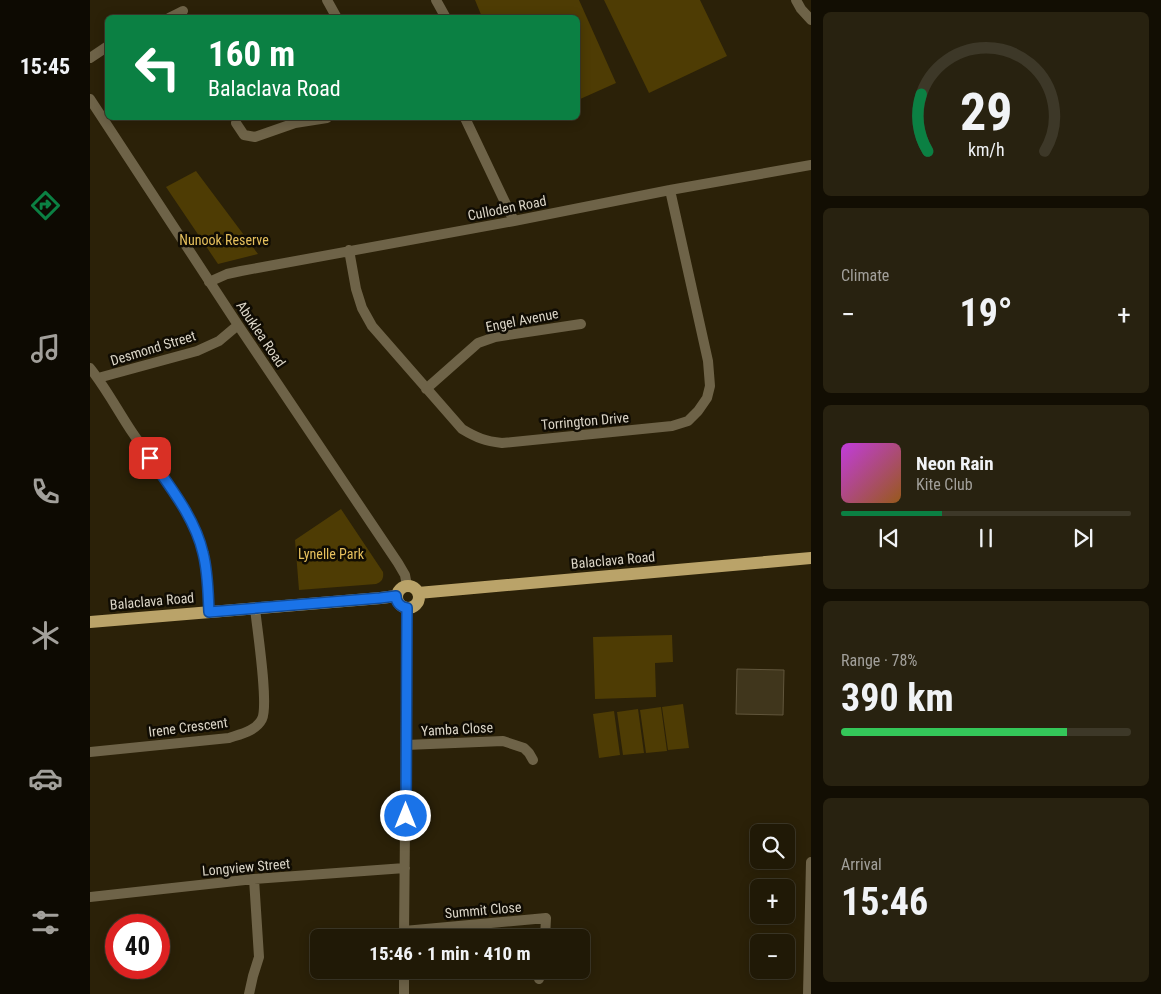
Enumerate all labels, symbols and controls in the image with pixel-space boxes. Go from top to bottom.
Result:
text: 160 m [208,34,295,75]
icon: left [125,35,190,100]
text: 15:45 [20,54,70,79]
text: Balaclava Road [208,76,341,101]
text: 29 [960,82,1012,143]
text: km/h [968,139,1004,160]
icon: directions [28,188,63,223]
street label: Culloden Road [466,193,548,223]
park label: Nunook Reserve [179,232,269,248]
text: Climate [841,266,889,285]
text: 19° [959,291,1013,335]
street label: Abuklea Road [233,298,289,370]
text: − [841,298,855,331]
text: + [1117,298,1131,331]
street label: Engel Avenue [484,305,560,335]
street label: Desmond Street [108,327,198,369]
icon: music [28,331,63,366]
street label: Torrington Drive [540,409,630,433]
pin [129,437,171,479]
icon: arrive [136,444,164,472]
text: Neon Rain [916,452,994,475]
icon: phone [28,474,63,509]
text: Kite Club [916,475,973,494]
icon: previous [875,524,903,552]
icon: pause [972,524,1000,552]
icon: next [1069,524,1097,552]
park label: Lynelle Park [298,546,365,562]
street label: Balaclava Road [570,548,656,572]
street label: Balaclava Road [109,589,195,613]
icon: climate [28,618,63,653]
text: Range · 78% [841,651,917,670]
text: 390 km [841,676,954,720]
street label: Irene Crescent [147,714,229,740]
street label: Yamba Close [421,719,494,739]
icon: car [28,761,63,796]
position arrow [379,789,431,841]
map controls [750,824,795,979]
button: search [750,824,795,869]
street label: Longview Street [201,855,291,879]
text: Arrival [841,855,882,874]
button: + [750,879,795,924]
text: 15:46 [841,880,928,924]
street label: Summit Close [444,899,522,921]
icon: filters [28,905,63,940]
speed limit sign: 40 [105,914,170,979]
button: − [750,934,795,979]
text: 15:46 · 1 min · 410 m [369,942,531,965]

